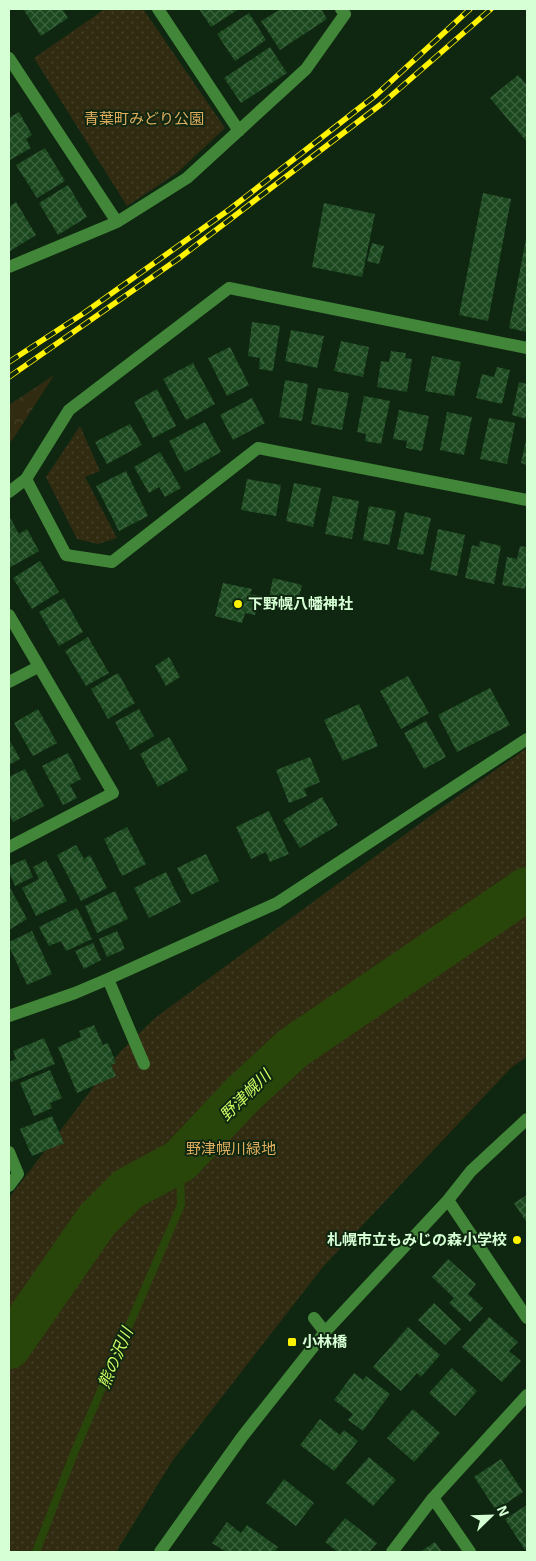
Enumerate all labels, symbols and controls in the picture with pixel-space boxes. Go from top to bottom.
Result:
park label: 青葉町みどり公園 [84,109,204,127]
place label: 下野幌八幡神社 [248,594,353,612]
marker: 下野幌八幡神社 [232,598,244,610]
water label: 野津幌川 [215,1064,275,1124]
park label: 野津幌川緑地 [186,1139,276,1157]
place label: 札幌市立もみじの森小学校 [327,1230,507,1248]
marker: 札幌市立もみじの森小学校 [511,1234,523,1246]
water label: 熊の沢川 [93,1323,137,1391]
place label: 小林橋 [302,1332,348,1350]
marker: 小林橋 [286,1336,298,1348]
north arrow [466,1491,516,1541]
text: N [494,1503,513,1519]

